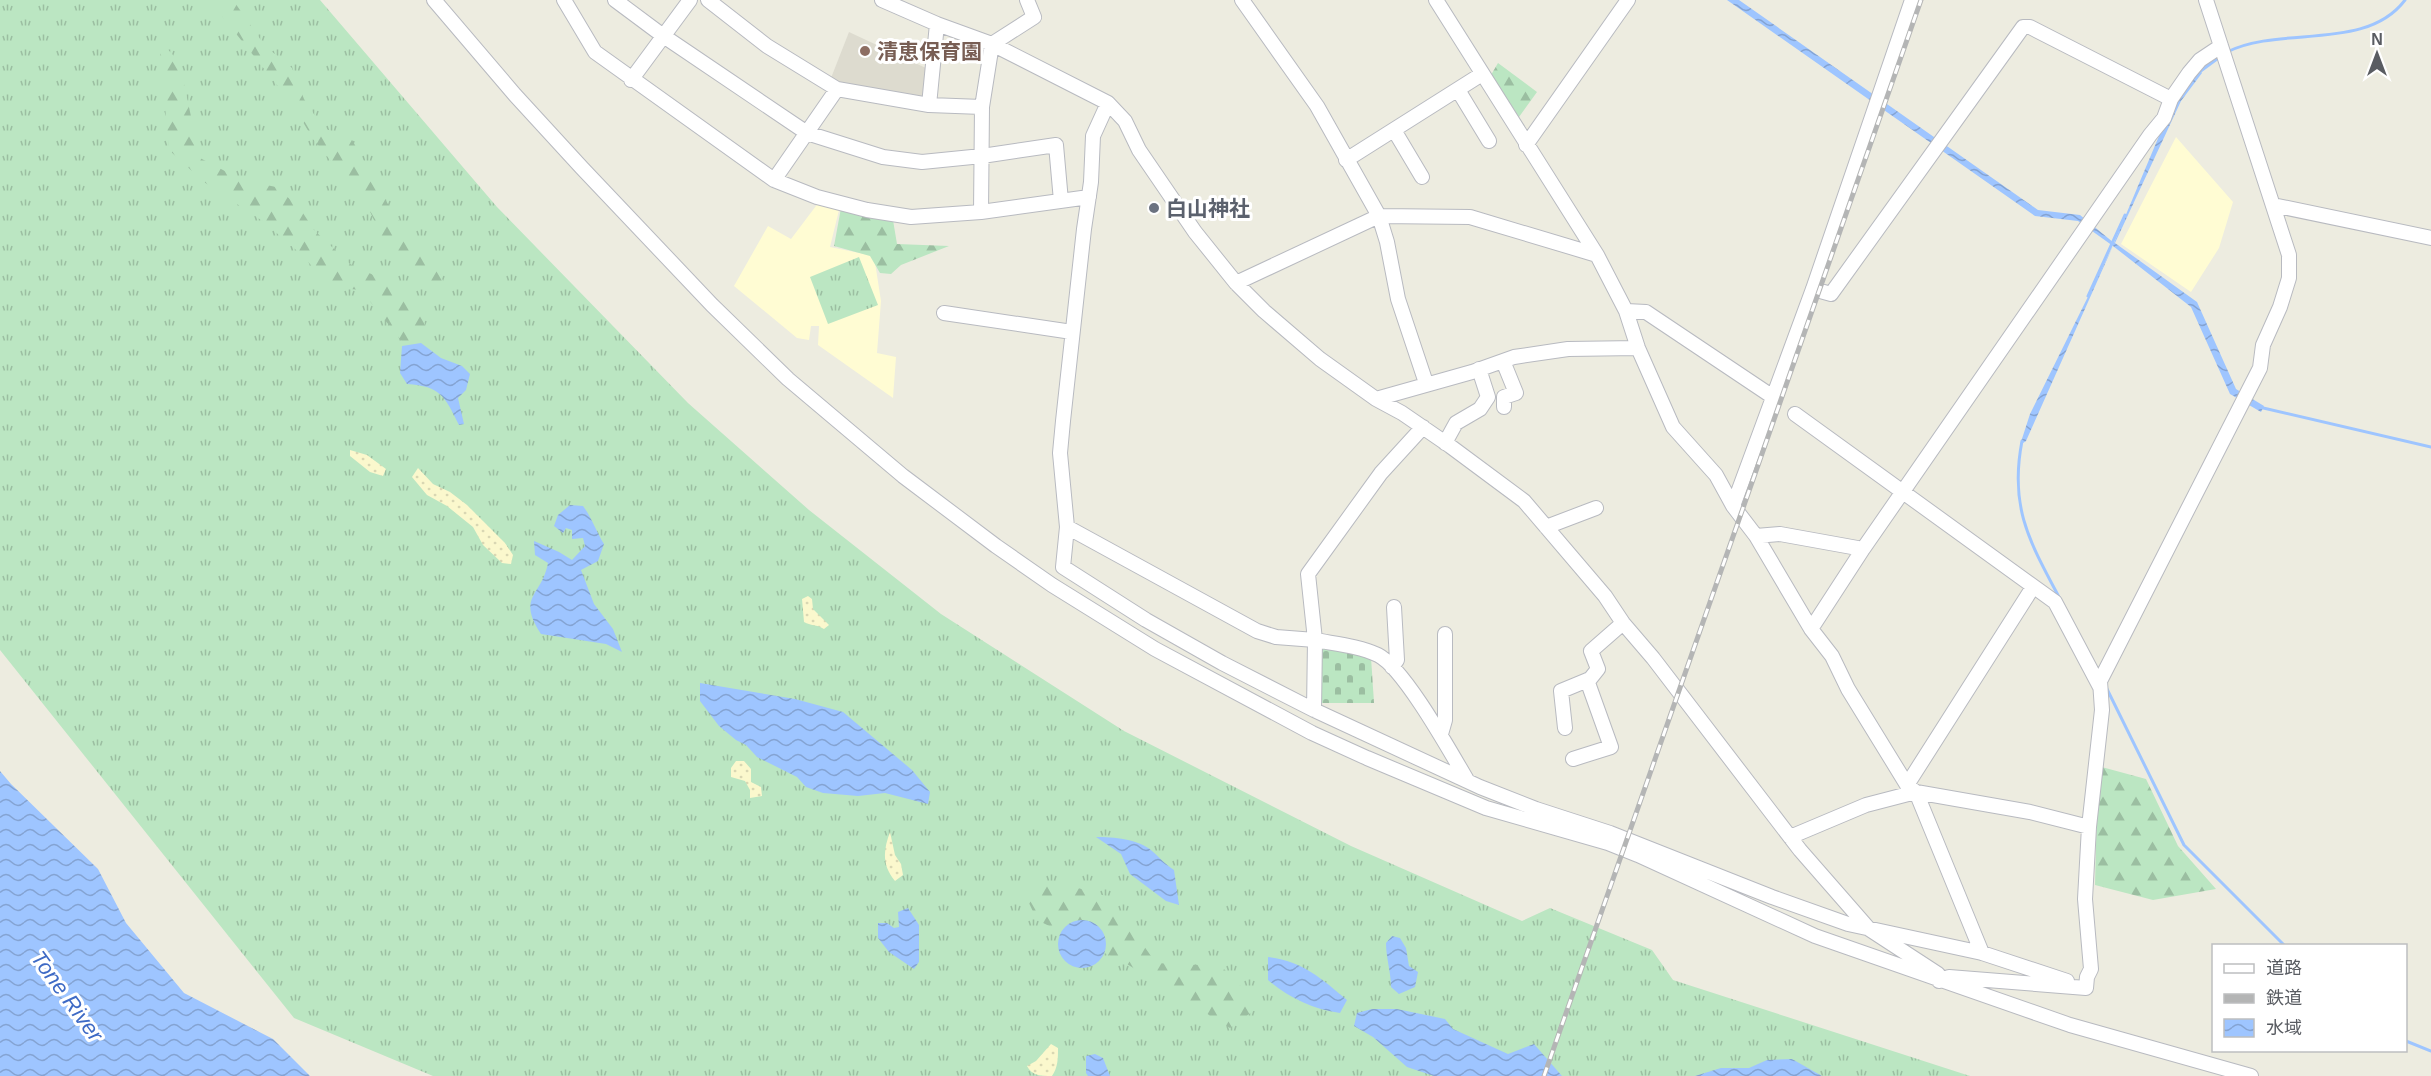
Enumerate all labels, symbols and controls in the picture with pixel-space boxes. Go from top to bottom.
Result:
north arrow [2347,24,2407,84]
text: N [2371,31,2383,48]
place label: 清恵保育園 [877,40,982,63]
marker: 清恵保育園 [858,44,872,58]
place label: 白山神社 [1166,197,1250,220]
marker: 白山神社 [1147,201,1161,215]
legend [2212,944,2407,1052]
water label: Tone River [26,946,109,1047]
text: 道路 [2266,958,2302,978]
text: 鉄道 [2266,988,2302,1008]
text: 水域 [2266,1018,2302,1038]

